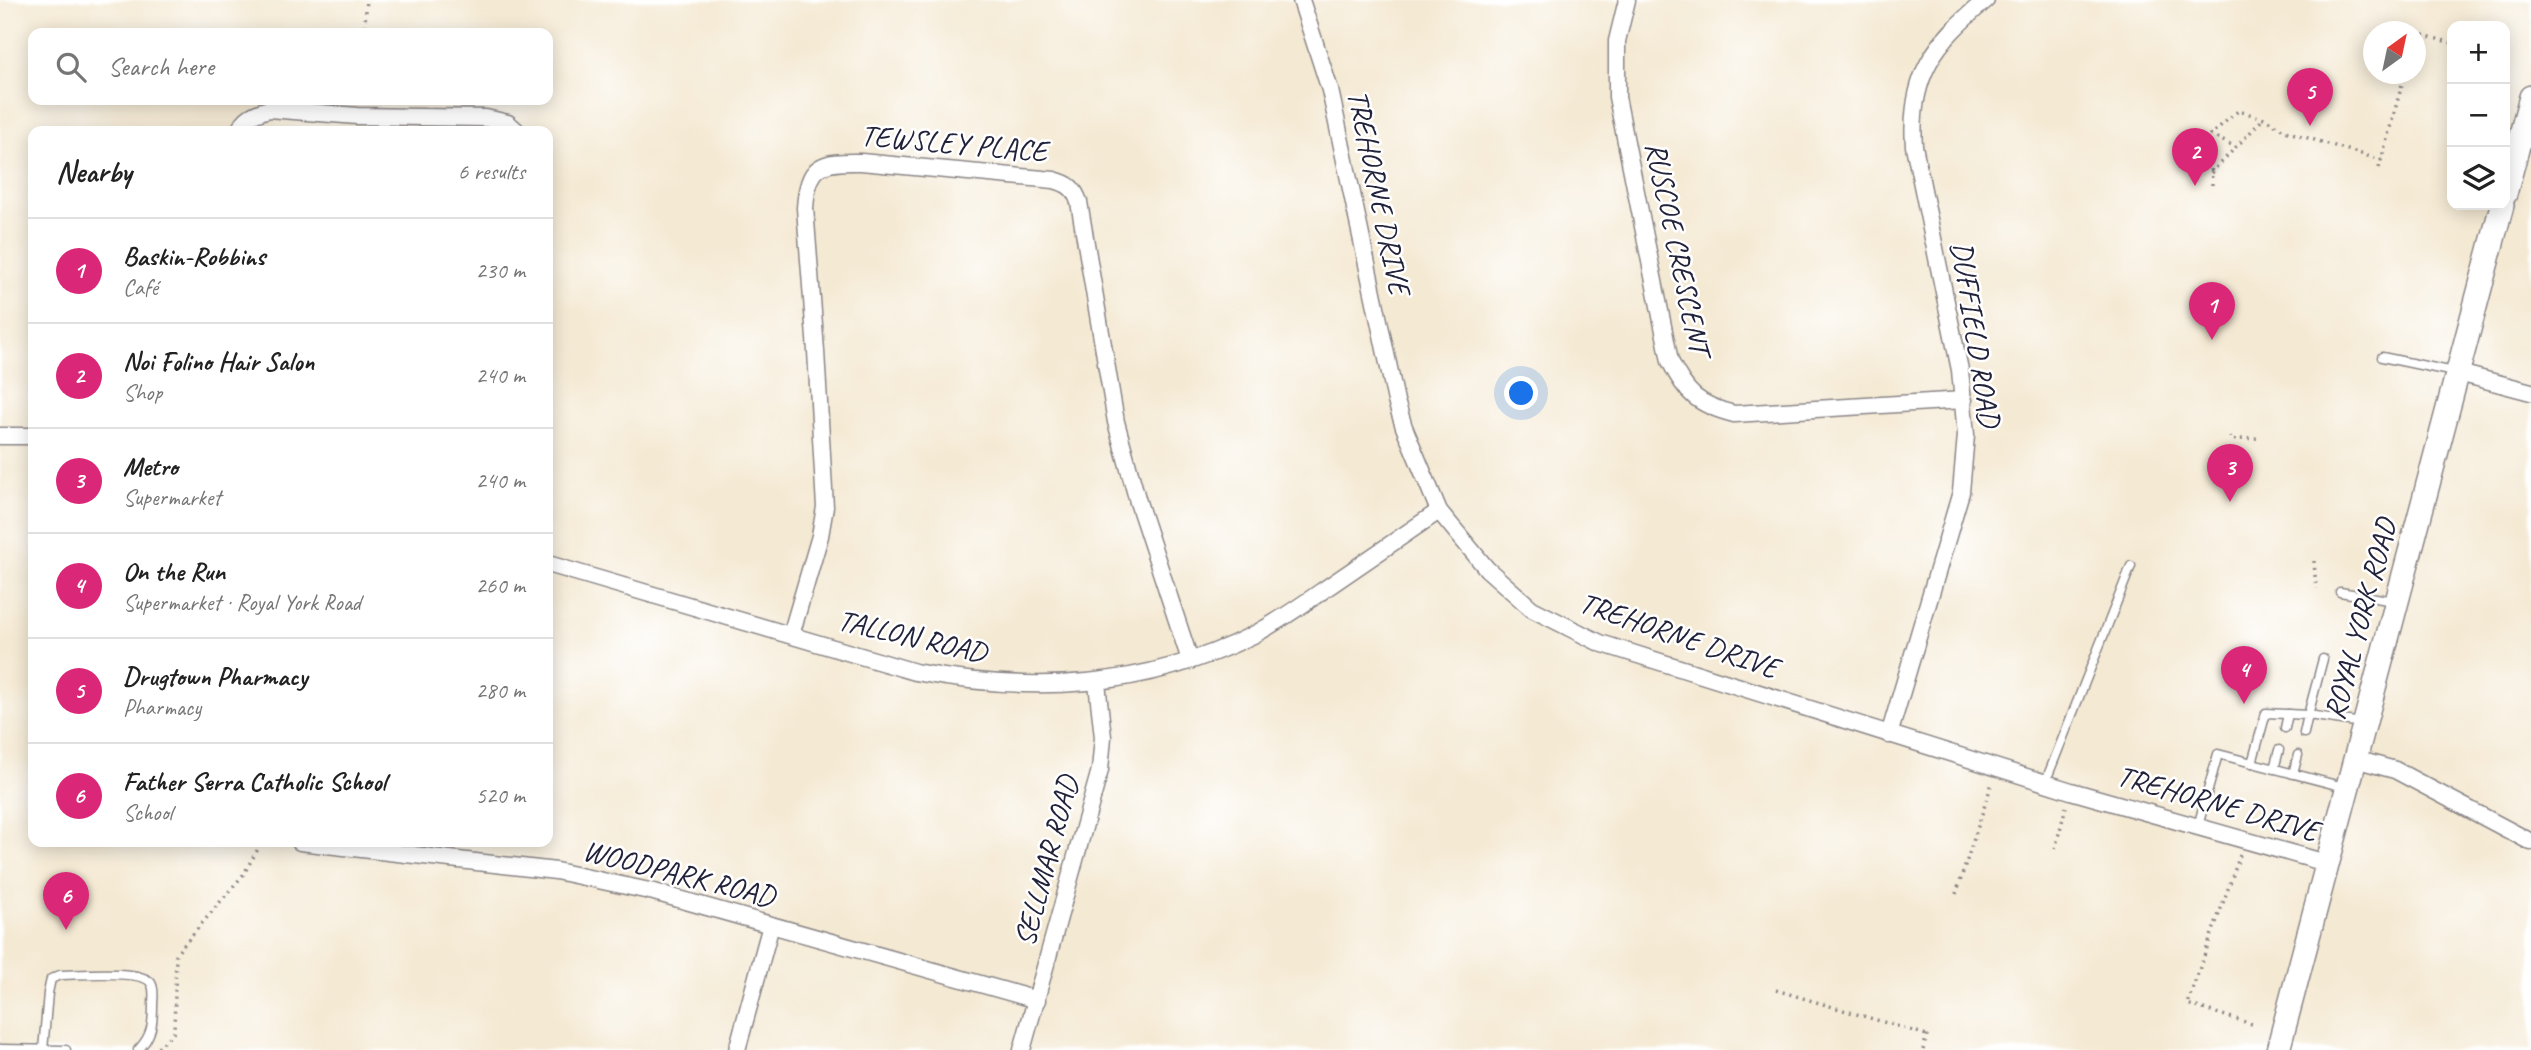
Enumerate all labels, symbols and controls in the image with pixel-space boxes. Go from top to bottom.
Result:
north arrow [2363,21,2426,84]
map controls [2447,21,2510,210]
button: + [2447,21,2510,84]
search box [28,28,553,105]
icon: search [52,48,90,86]
text: Search here [108,50,214,83]
pin: 5 [2287,68,2333,126]
button: − [2447,84,2510,147]
street label: TREHORNE DRIVE [1339,86,1420,301]
street label: TEWSLEY PLACE [859,116,1053,170]
pin: 2 [2172,128,2218,186]
street label: RUSCOE CRESCENT [1637,138,1721,365]
button: layers [2447,147,2510,210]
text: Nearby [56,153,132,191]
text: 6 results [458,157,525,186]
street label: DUFFIELD ROAD [1943,239,2010,432]
text: Baskin-Robbins [123,240,265,273]
text: 1 [74,256,84,285]
text: 230 m [476,256,525,285]
text: Café [123,273,158,302]
pin: 1 [2189,282,2235,340]
text: Noi Folino Hair Salon [123,345,314,378]
text: 2 [74,361,84,390]
text: 240 m [476,361,525,390]
your location [1504,376,1538,410]
text: Shop [123,378,162,407]
pin: 3 [2207,444,2253,502]
text: Metro [123,450,178,483]
text: 3 [74,466,84,495]
text: 240 m [476,466,525,495]
text: Supermarket [123,483,221,512]
street label: ROYAL YORK ROAD [2315,512,2406,724]
text: On the Run [123,555,225,588]
text: 4 [74,571,84,600]
text: 260 m [476,571,525,600]
street label: TREHORNE DRIVE [1575,583,1787,688]
text: Supermarket · Royal York Road [123,588,361,617]
street label: TALLON ROAD [834,601,992,672]
pin: 4 [2221,646,2267,704]
text: Drugtown Pharmacy [123,660,307,693]
text: 5 [74,676,84,705]
text: 280 m [476,676,525,705]
text: Pharmacy [123,693,201,722]
street label: TREHORNE DRIVE [2113,756,2327,851]
text: Father Serra Catholic School [123,765,386,798]
street label: SELLMAR ROAD [1005,769,1088,950]
text: 6 [74,781,84,810]
text: 520 m [476,781,525,810]
text: School [123,798,172,827]
street label: WOODPARK ROAD [579,831,781,916]
pin: 6 [43,872,89,930]

